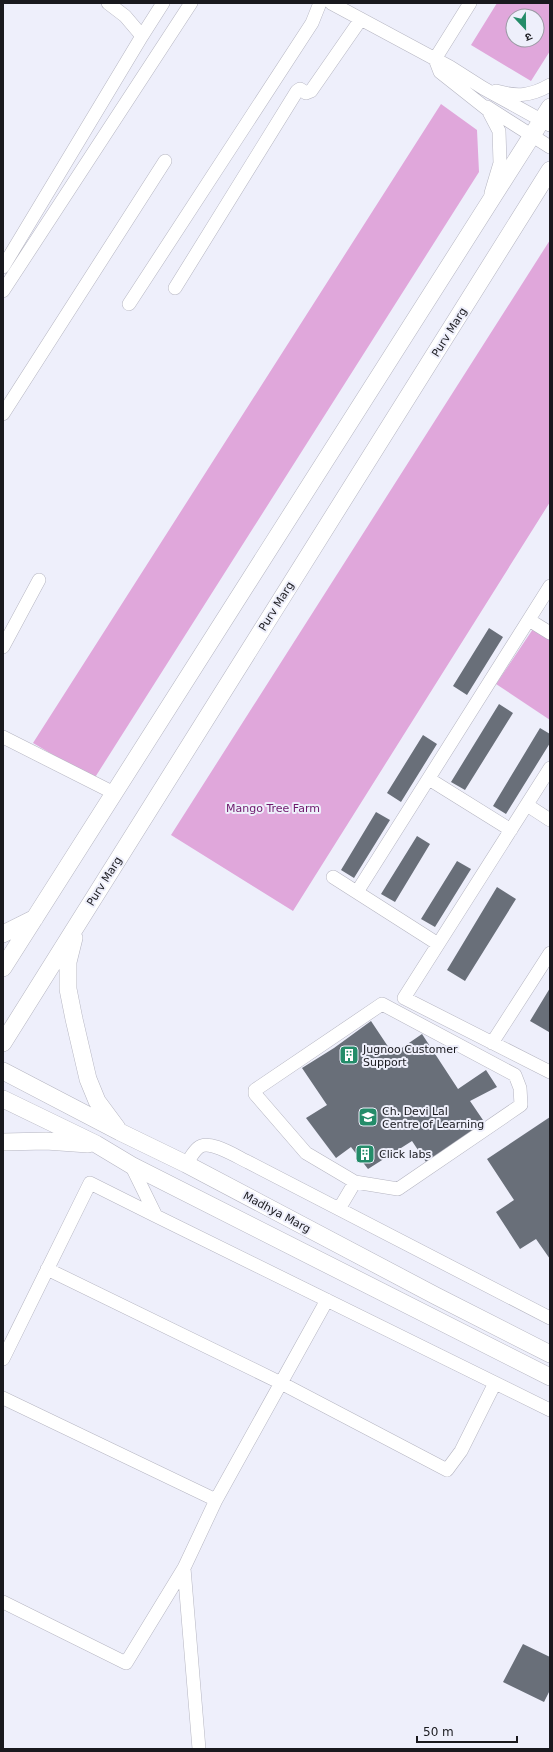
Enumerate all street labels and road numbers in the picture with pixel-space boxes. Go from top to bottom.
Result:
street label: Purv Marg [429,305,470,359]
street label: Purv Marg [256,579,297,633]
street label: Purv Marg [84,854,125,908]
street label: Madhya Marg [241,1189,313,1236]

